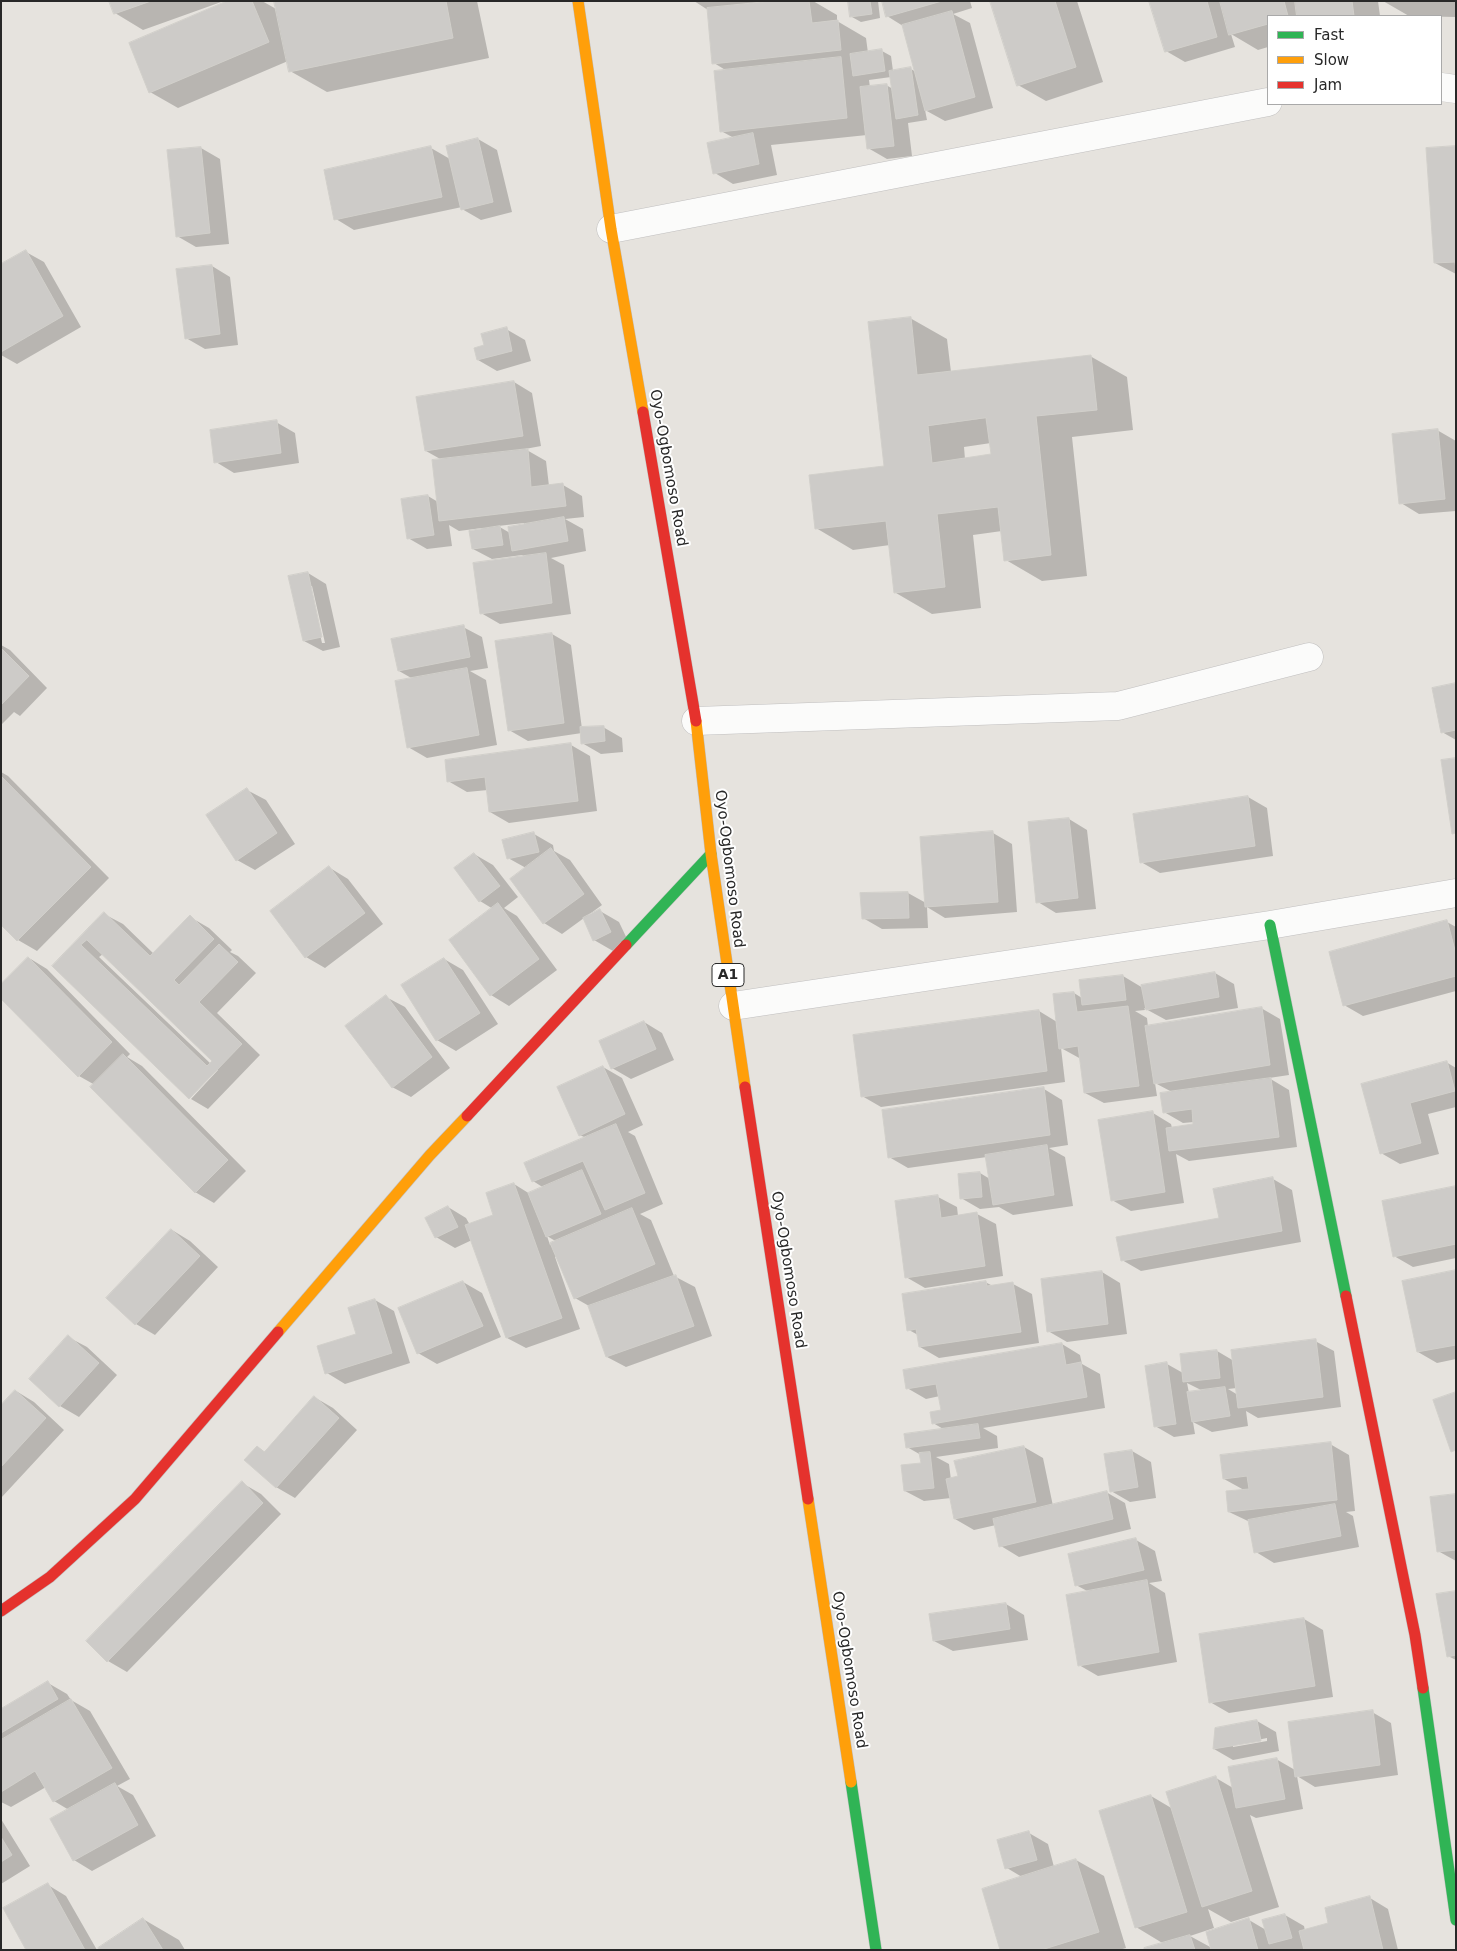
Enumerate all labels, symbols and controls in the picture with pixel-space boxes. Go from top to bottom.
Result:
legend [1267,15,1442,105]
text: Fast [1314,26,1344,44]
text: Slow [1314,51,1349,69]
text: Jam [1314,76,1342,94]
street label: Oyo-Ogbomoso Road [645,388,691,548]
street label: Oyo-Ogbomoso Road [710,789,748,949]
road number: A1 [712,964,744,986]
street label: Oyo-Ogbomoso Road [767,1190,809,1350]
street label: Oyo-Ogbomoso Road [828,1590,870,1750]

